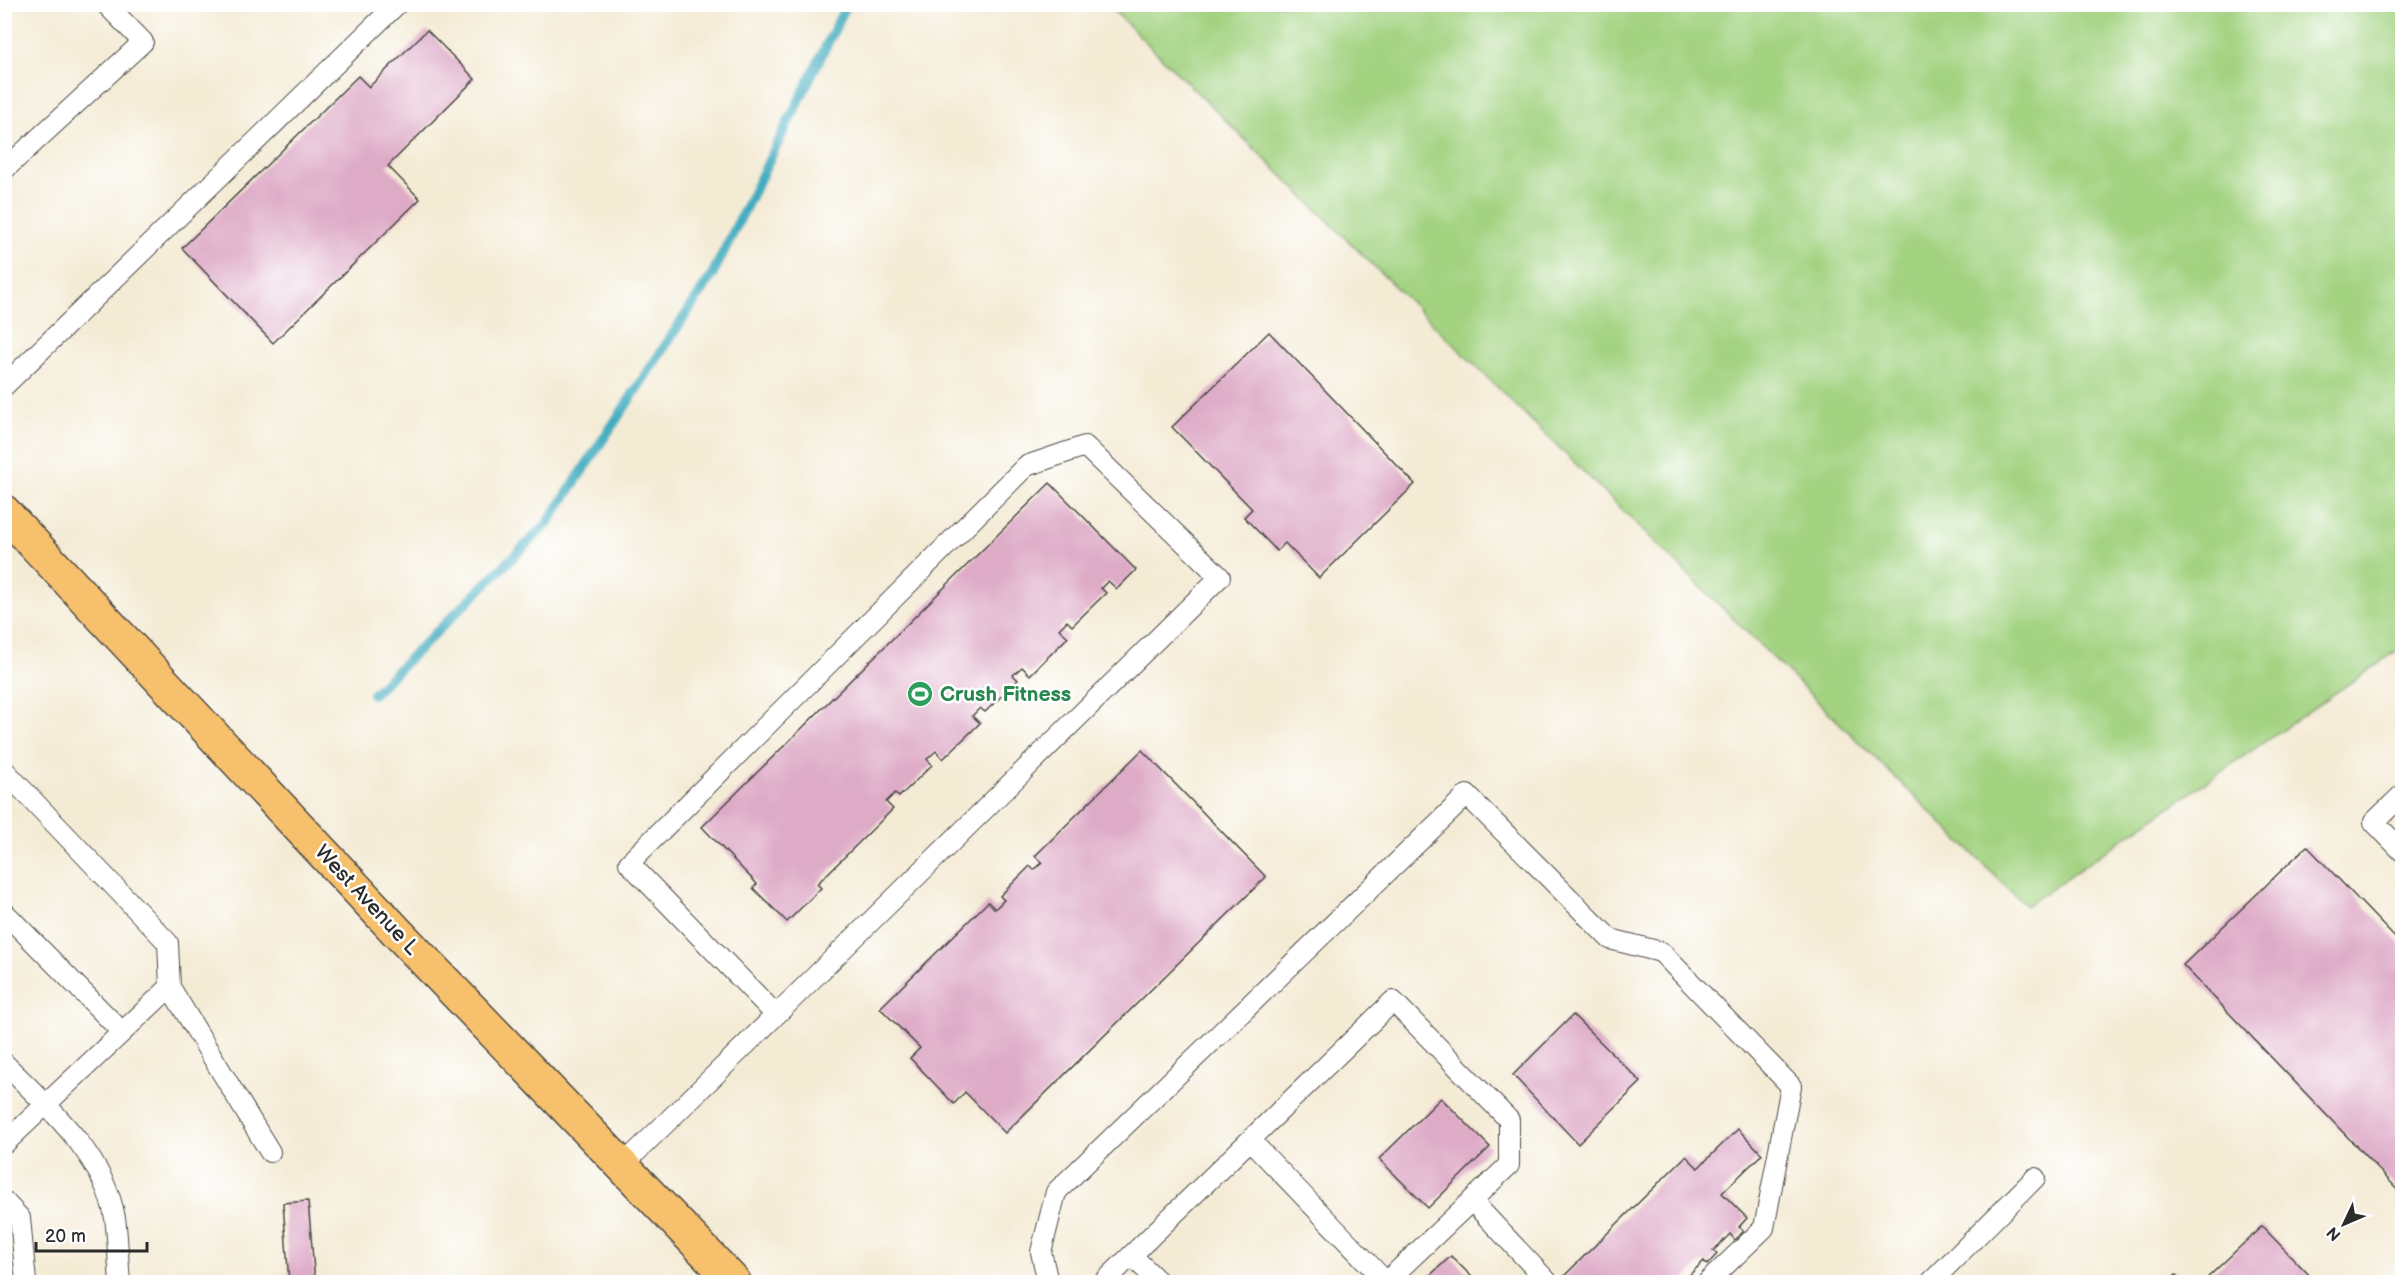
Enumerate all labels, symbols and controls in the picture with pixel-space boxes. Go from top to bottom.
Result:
sports icon: Crush Fitness [905,679,935,709]
place label: Crush Fitness [940,682,1071,707]
street label: West Avenue L [310,840,424,960]
north arrow [2314,1194,2374,1254]
scale bar [36,1215,147,1253]
text: N [2323,1222,2345,1244]
text: 20 m [45,1226,86,1247]

